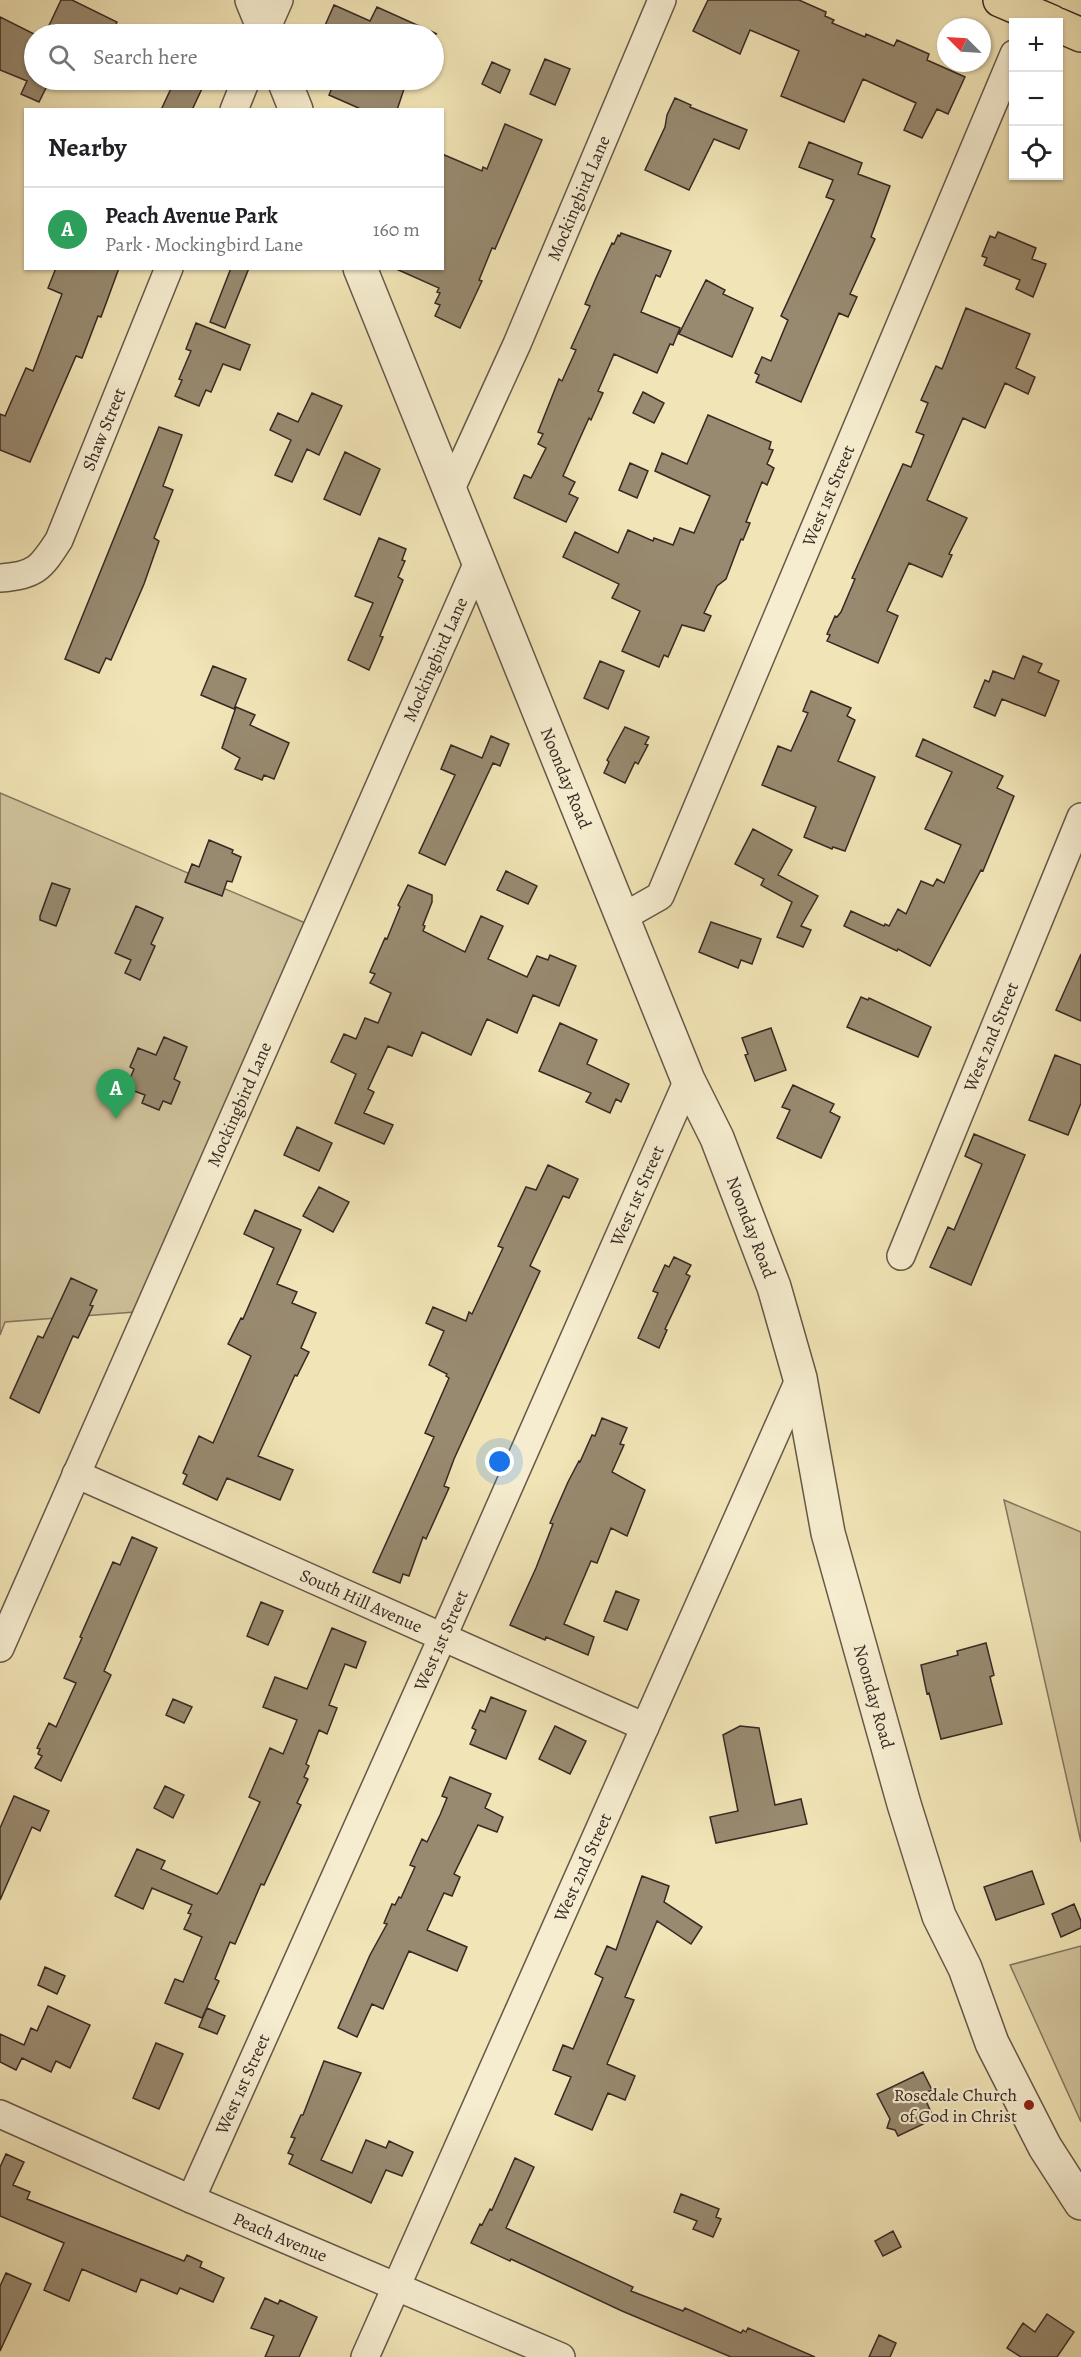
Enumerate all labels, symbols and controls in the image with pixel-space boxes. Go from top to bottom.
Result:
north arrow [937,18,991,72]
map controls [1009,18,1063,180]
button: + [1009,18,1063,72]
search box [24,24,444,90]
icon: search [45,41,78,74]
text: Search here [93,42,198,72]
button: − [1009,72,1063,126]
button: locate [1009,126,1063,180]
text: Nearby [48,130,127,165]
street label: Mockingbird Lane [541,132,616,265]
text: Peach Avenue Park [105,201,278,231]
text: A [61,216,74,243]
text: 160 m [373,216,420,243]
text: Park · Mockingbird Lane [105,231,303,258]
street label: Shaw Street [76,384,131,474]
street label: West 1st Street [796,441,860,551]
street label: Mockingbird Lane [397,593,473,726]
street label: Noonday Road [535,724,597,832]
street label: West 2nd Street [957,978,1024,1096]
street label: Mockingbird Lane [201,1038,277,1171]
pin: A [96,1070,136,1119]
street label: West 1st Street [604,1142,670,1251]
street label: Noonday Road [721,1173,782,1282]
your location [485,1447,514,1476]
street label: South Hill Avenue [296,1563,426,1638]
street label: West 1st Street [408,1586,474,1695]
street label: Noonday Road [848,1642,900,1752]
street label: West 2nd Street [548,1809,617,1926]
street label: West 1st Street [209,2030,275,2139]
place label: Rosedale Church of God in Christ [894,2083,1017,2128]
marker: Rosedale Church of God in Christ [1022,2098,1036,2112]
street label: Peach Avenue [229,2206,331,2268]

